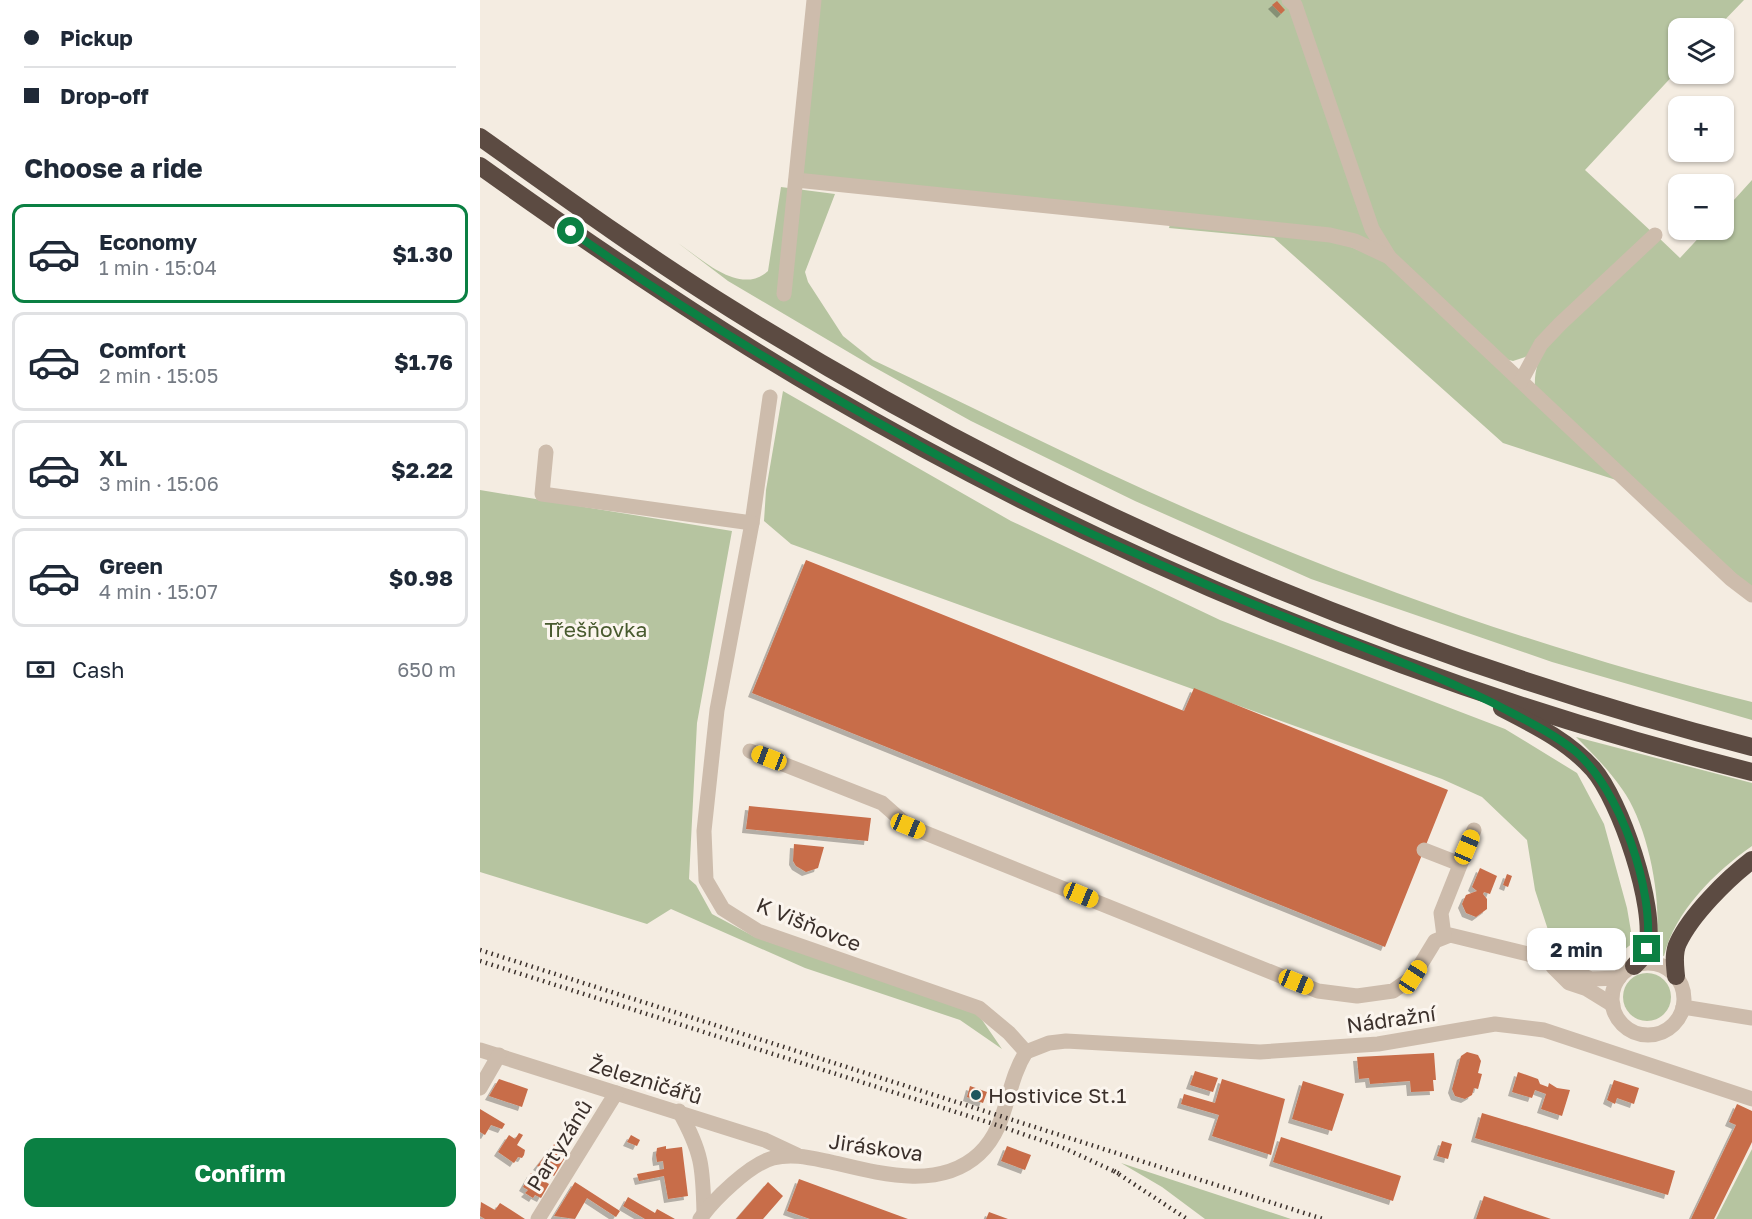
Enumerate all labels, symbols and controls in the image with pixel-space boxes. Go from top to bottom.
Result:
map controls [1668,18,1734,240]
button: layers [1668,18,1734,84]
text: Pickup [60,24,133,51]
text: Drop-off [60,82,149,109]
button: + [1668,96,1734,162]
text: Choose a ride [24,152,203,184]
button: − [1668,174,1734,240]
route start [557,217,584,244]
icon: car [27,227,81,281]
text: Economy [99,228,197,255]
text: $1.30 [392,240,453,267]
text: 1 min · 15:04 [99,255,217,279]
icon: car [27,335,81,389]
text: Comfort [99,336,186,363]
text: $1.76 [394,348,453,375]
text: 2 min · 15:05 [99,363,218,387]
icon: car [27,443,81,497]
text: XL [99,444,127,471]
text: $2.22 [391,456,453,483]
text: 3 min · 15:06 [99,471,219,495]
icon: car [27,551,81,605]
text: Green [99,552,163,579]
text: $0.98 [389,564,453,591]
text: 4 min · 15:07 [99,579,218,603]
park label: Třešňovka [544,616,648,642]
icon: cash [24,653,57,686]
text: Cash [72,656,125,683]
text: 650 m [397,657,456,681]
car [749,743,789,773]
car [888,811,928,841]
car [1452,827,1482,867]
car [1061,880,1101,910]
street label: K Višňovce [753,891,865,957]
callout: 2 min [1527,928,1626,970]
route end [1633,935,1660,962]
text: 2 min [1550,937,1603,961]
car [1396,957,1430,997]
car [1276,967,1316,997]
street label: Nádražní [1345,1000,1439,1038]
street label: Železničářů [586,1051,706,1109]
place label: Hostivice St.1 [988,1082,1127,1108]
marker: Hostivice St.1 [969,1088,983,1102]
street label: Partyzánů [521,1095,597,1195]
street label: Jiráskova [827,1128,925,1166]
button: Confirm [24,1138,456,1207]

